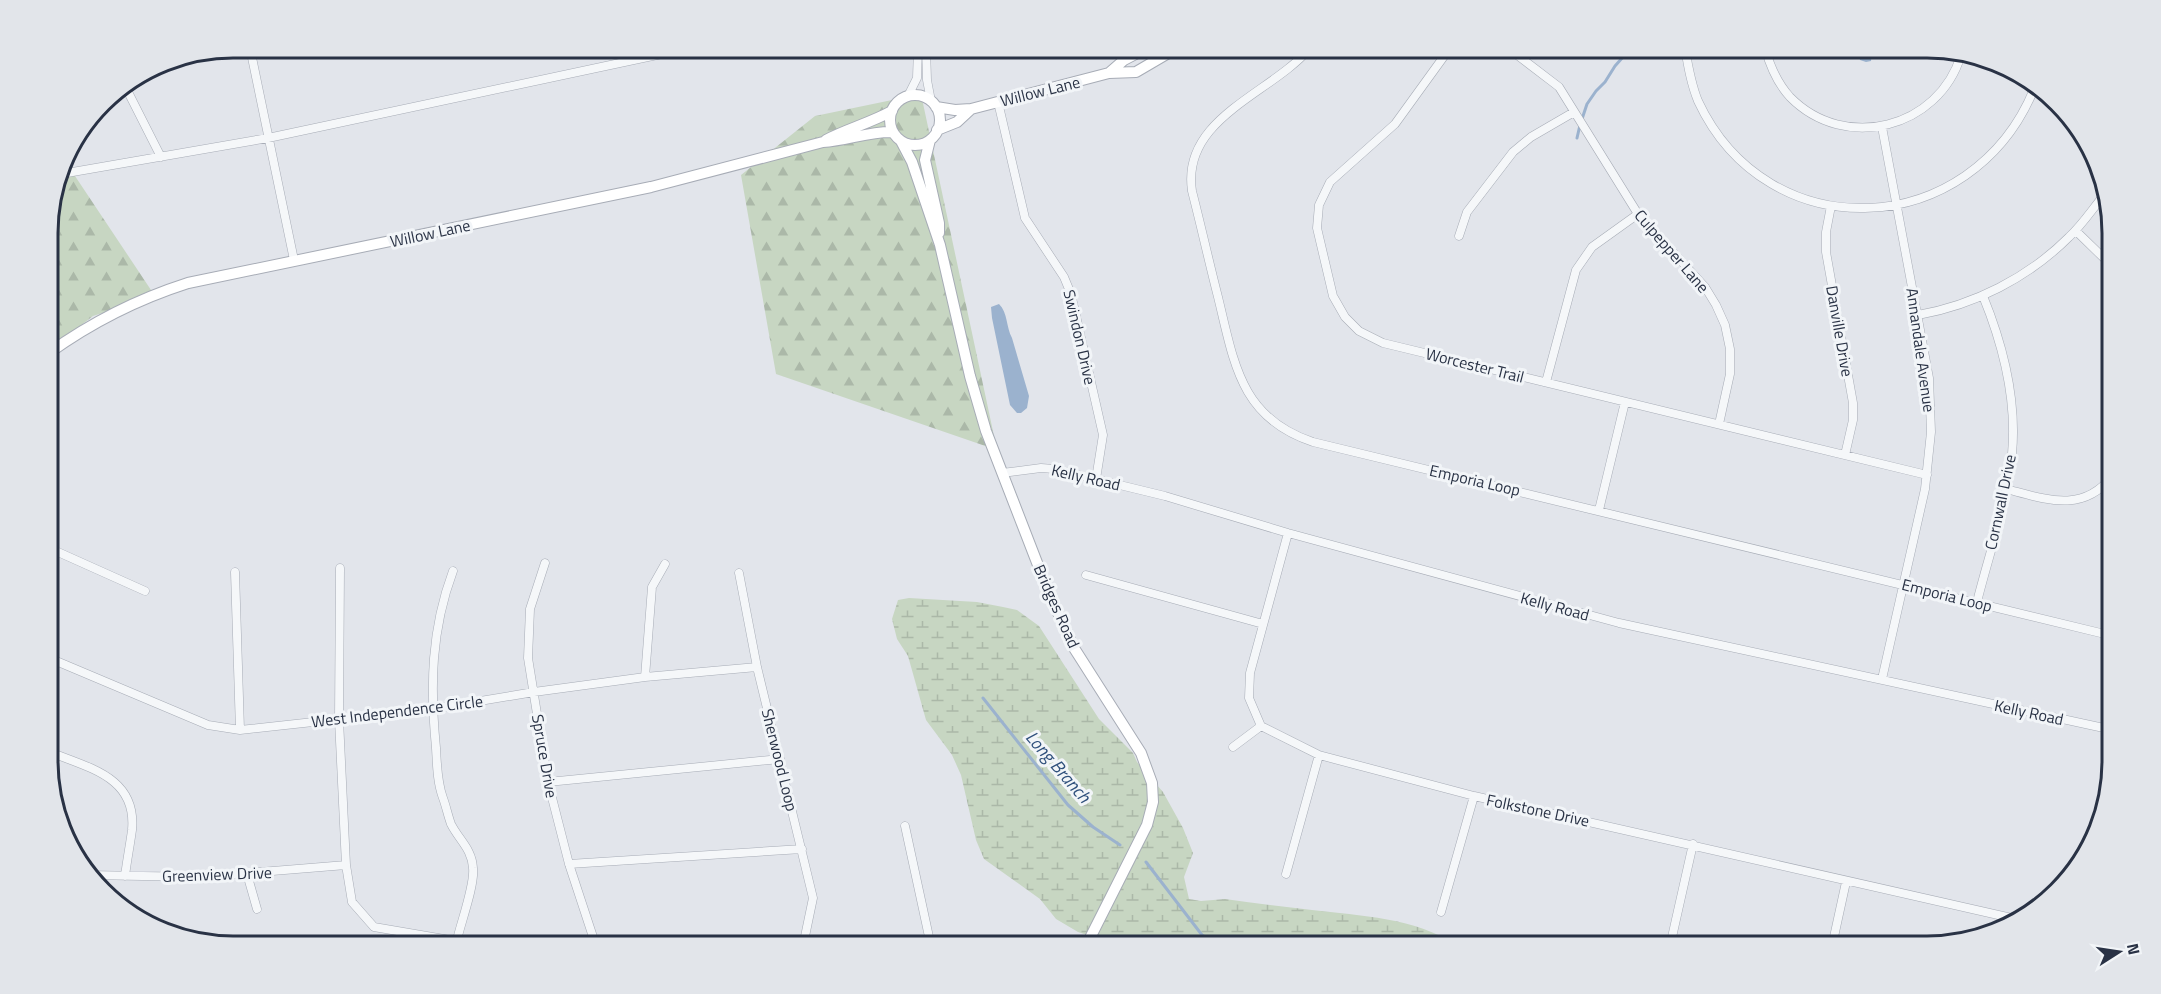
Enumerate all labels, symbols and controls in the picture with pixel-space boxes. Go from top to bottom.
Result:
street label: Willow Lane [998,69,1082,113]
street label: Culpepper Lane [1629,204,1715,298]
street label: Willow Lane [388,213,472,253]
street label: Danville Drive [1820,284,1860,378]
street label: Annandale Avenue [1900,286,1942,414]
street label: Swindon Drive [1057,287,1103,387]
street label: Worcester Trail [1423,341,1527,389]
street label: Cornwall Drive [1978,452,2022,552]
street label: Kelly Road [1049,457,1123,497]
street label: Emporia Loop [1427,458,1523,502]
street label: Bridges Road [1028,560,1086,652]
street label: Emporia Loop [1899,572,1995,618]
street label: Kelly Road [1518,585,1592,627]
street label: West Independence Circle [310,689,484,733]
street label: Kelly Road [1992,693,2066,731]
street label: Sherwood Loop [756,706,804,814]
street label: Spruce Drive [526,712,564,800]
water label: Long Branch [1019,725,1098,809]
street label: Folkstone Drive [1484,787,1592,833]
street label: Greenview Drive [162,860,272,888]
north arrow [2089,922,2149,982]
text: N [2121,941,2147,957]

